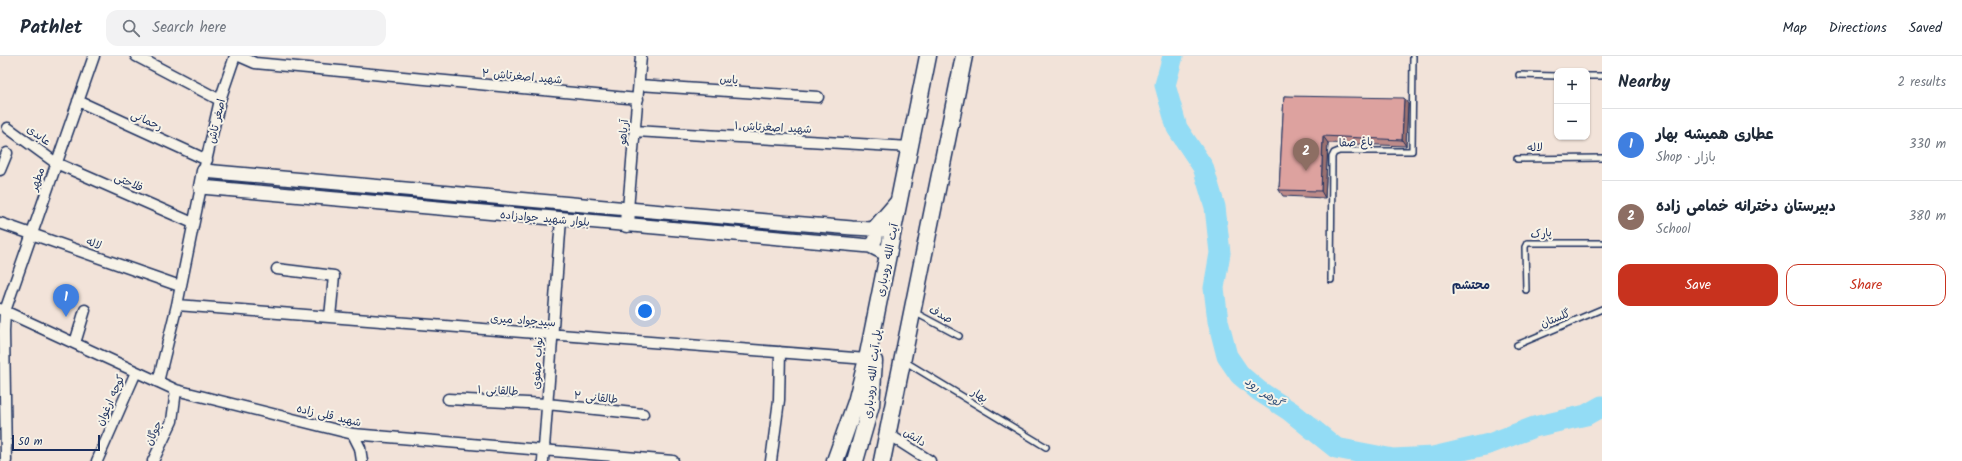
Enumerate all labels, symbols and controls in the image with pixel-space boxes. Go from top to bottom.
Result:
search box [106,10,386,46]
text: Pathlet [20,13,82,43]
text: Search here [152,16,226,40]
icon: search [120,17,142,39]
text: Map [1782,17,1807,39]
text: Directions [1829,17,1887,39]
text: Saved [1909,17,1942,39]
street label: شهید اصغرتاش ۲ [481,65,563,89]
map controls [1554,68,1590,140]
button: + [1554,68,1590,104]
text: Nearby [1618,69,1670,96]
street label: یاس [719,70,739,90]
text: 2 results [1898,72,1946,93]
street label: اصغر تاش [203,97,231,145]
button: − [1554,104,1590,140]
street label: رحمانی [128,106,165,136]
street label: آریاهو [614,117,634,146]
street label: شهید اصغرتاش ۱ [734,117,812,139]
street label: عابدی [23,121,54,151]
text: عطاری همیشه بهار [1656,123,1774,147]
street label: باغ صفا [1339,133,1374,153]
text: 1 [1629,134,1633,155]
text: 330 m [1909,134,1946,155]
pin: 2 [1293,138,1319,171]
street label: لاله [1527,139,1543,157]
text: Shop · بازار [1656,147,1716,168]
street label: مطهر [25,165,50,195]
street label: فلاحتی [111,169,146,197]
text: دبیرستان دخترانه خمامی زاده [1656,195,1836,219]
street label: بلوار شهید جوادزاده [499,206,591,232]
text: 2 [1627,206,1635,227]
text: 380 m [1909,206,1946,227]
text: School [1656,219,1691,240]
street label: آیت الله رودباری [872,221,904,298]
street label: پارک [1530,224,1553,244]
street label: لاله [83,233,104,255]
button: Save [1618,264,1778,306]
button: Share [1786,264,1946,306]
district label: محتشم [1452,276,1490,295]
pin: 1 [53,284,79,317]
your location [635,301,655,321]
street label: صدف [925,301,956,329]
street label: گلستان [1538,305,1573,333]
street label: سیدجواد میری [490,310,556,332]
street label: پل آیت الله رودباری [859,329,887,420]
street label: نواب صفوی [528,336,548,390]
street label: کوچه ارغوان [92,372,130,429]
water label: گوهر رود [1240,372,1288,414]
street label: طالقانی ۱ [477,381,519,401]
street label: بهار [967,383,991,408]
street label: طالقانی ۲ [573,387,619,409]
street label: شهید قلی زاده [295,400,363,432]
street label: چوگان [140,418,168,449]
street label: دانش [900,424,929,452]
scale bar [12,433,100,452]
text: 50 m [18,433,43,451]

